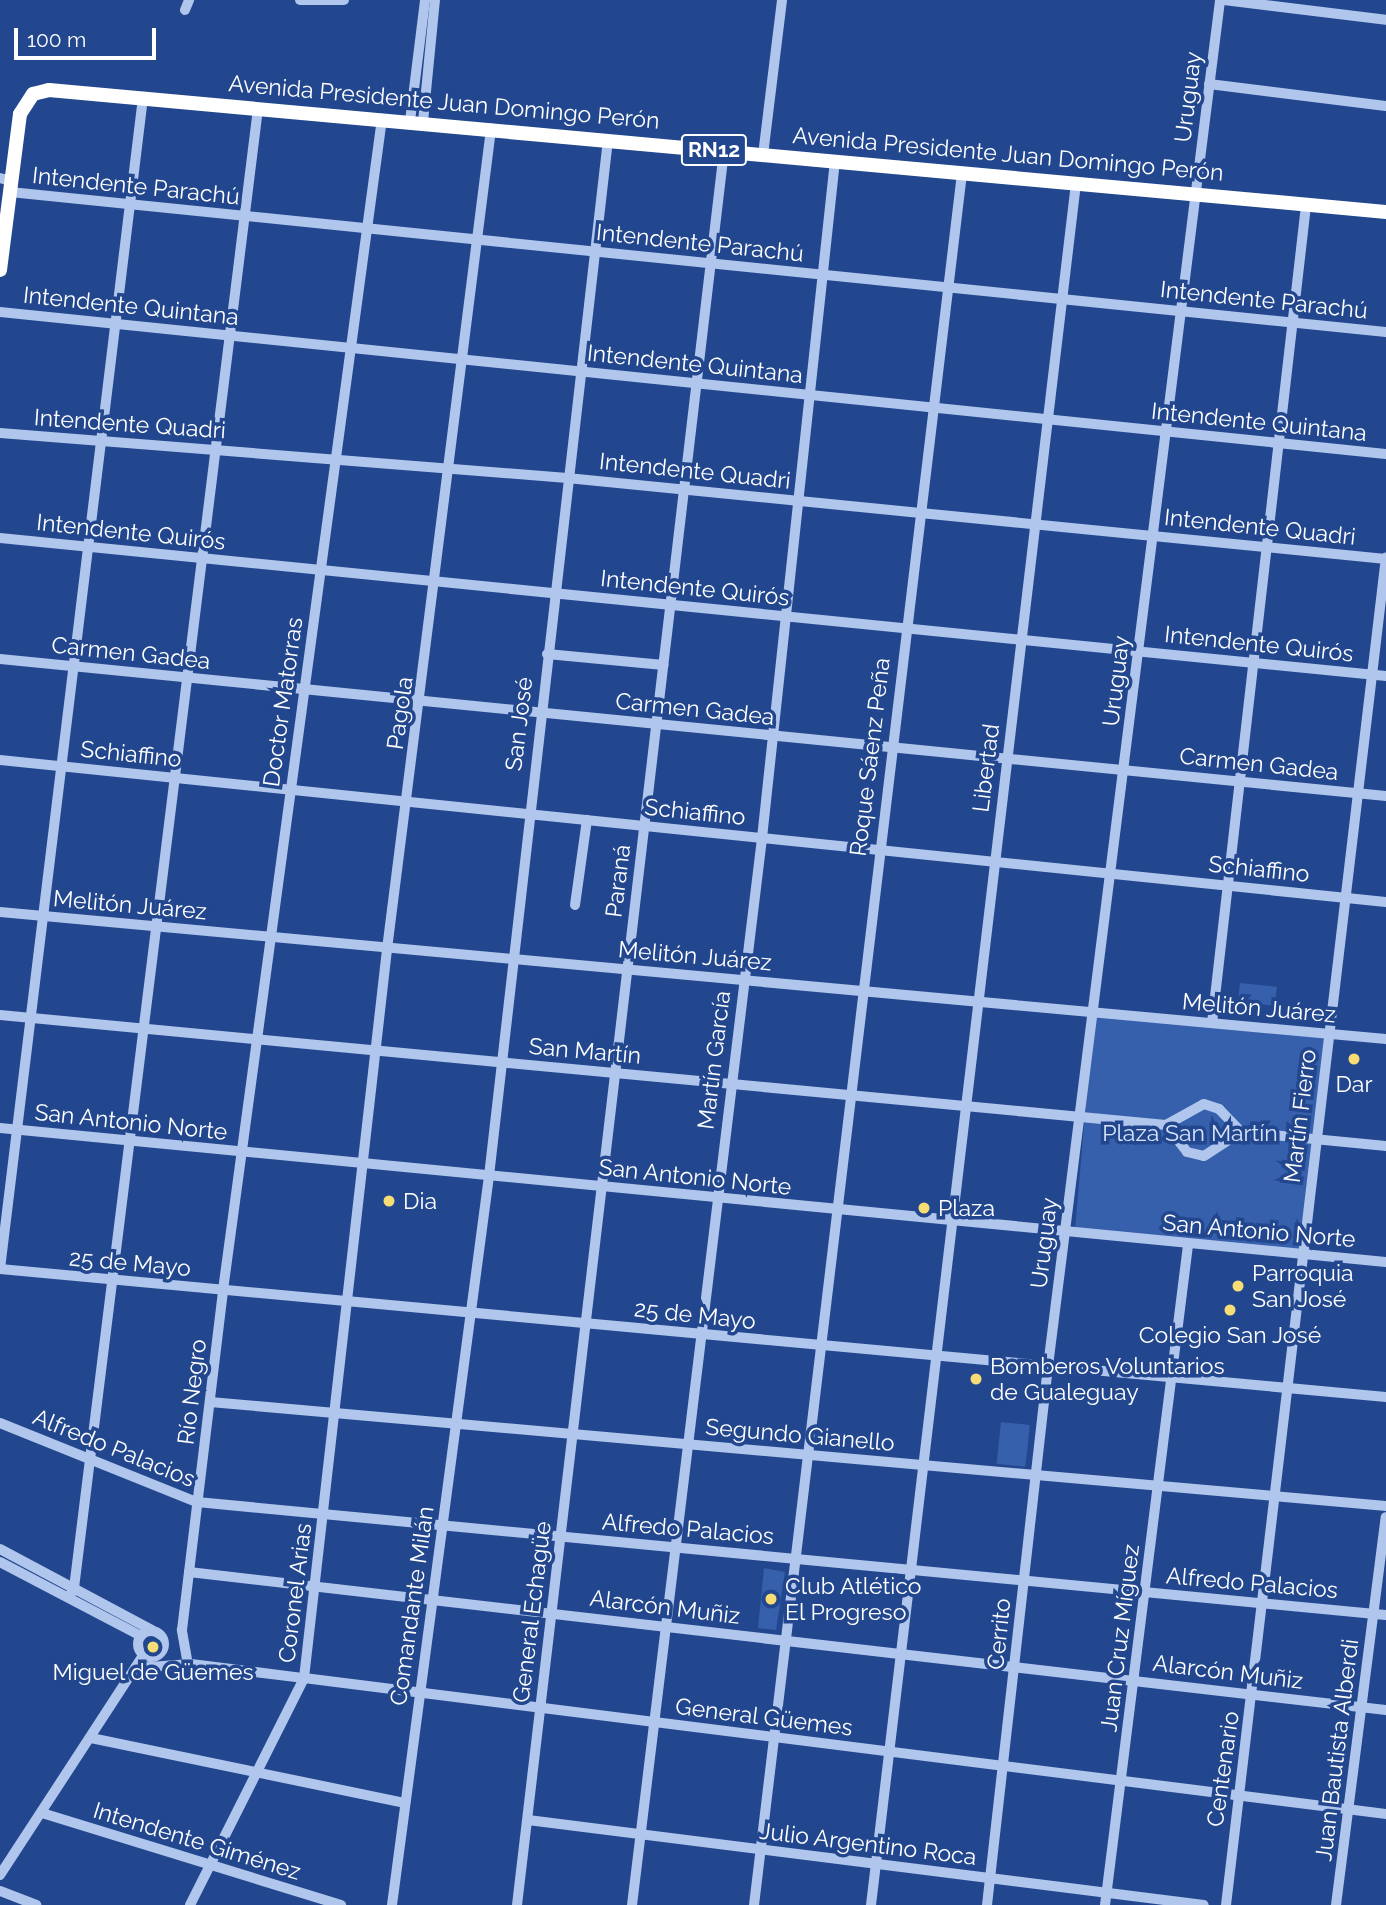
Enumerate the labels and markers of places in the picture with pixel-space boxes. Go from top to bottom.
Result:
marker: Dar [1346,1051,1362,1067]
place label: Dar [1336,1070,1372,1098]
place label: Dia [403,1187,437,1215]
marker: Dia [381,1193,397,1209]
place label: Plaza [938,1194,995,1222]
marker: Plaza [916,1200,932,1216]
place label: Parroquia San José [1252,1259,1354,1313]
marker: Parroquia San José [1230,1278,1246,1294]
marker: Colegio San José [1222,1302,1238,1318]
place label: Colegio San José [1139,1321,1321,1349]
place label: Bomberos Voluntarios de Gualeguay [990,1352,1225,1406]
marker: Bomberos Voluntarios de Gualeguay [968,1371,984,1387]
place label: Club Atlético El Progreso [785,1572,922,1626]
marker: Club Atlético El Progreso [763,1591,779,1607]
marker: Miguel de Güemes [145,1639,161,1655]
place label: Miguel de Güemes [52,1658,254,1686]

